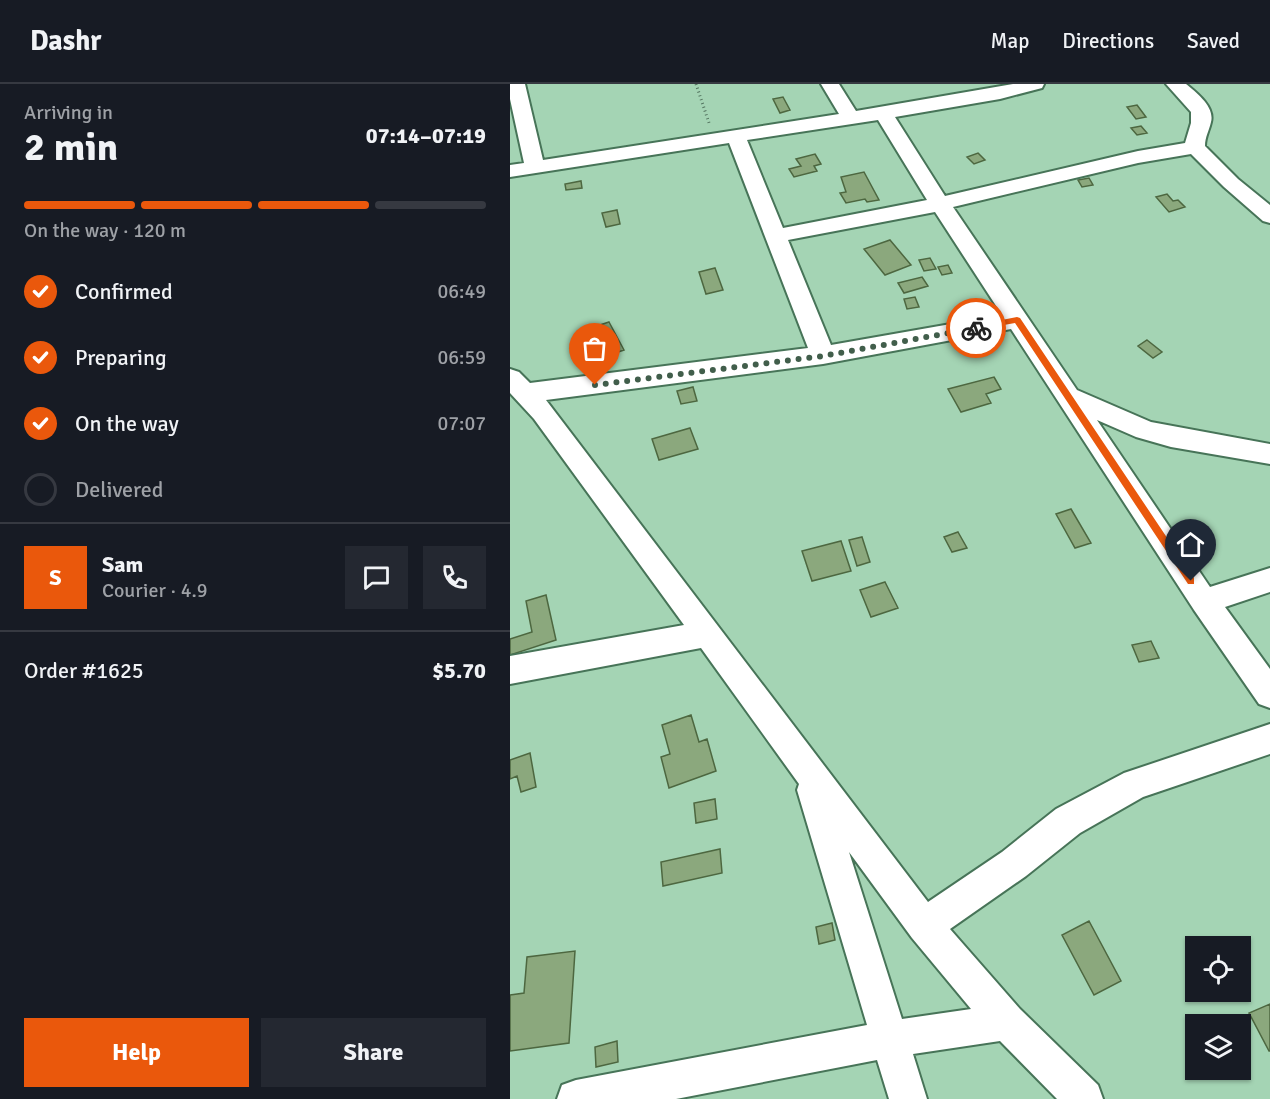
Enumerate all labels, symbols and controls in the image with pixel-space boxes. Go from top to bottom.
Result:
text: Dashr [30,24,101,58]
text: Map [991,28,1029,54]
text: Directions [1062,28,1154,54]
text: Saved [1187,28,1240,54]
text: Arriving in [24,100,113,125]
text: 07:14–07:19 [366,122,486,149]
text: 2 min [24,123,118,171]
text: On the way · 120 m [24,218,186,243]
icon: check [24,275,57,308]
text: Confirmed [75,278,173,305]
text: 06:49 [437,279,486,304]
courier [946,298,1006,358]
icon: bike [960,312,993,345]
pin [569,323,620,385]
icon: bag [578,332,611,365]
icon: check [24,341,57,374]
text: Preparing [75,344,167,371]
text: 06:59 [437,345,486,370]
icon: check [24,407,57,440]
text: On the way [75,410,179,437]
text: 07:07 [437,411,486,436]
text: Delivered [75,476,163,503]
pin [1165,519,1216,581]
icon: home [1174,528,1207,561]
button: chat [345,546,408,609]
button: phone [423,546,486,609]
text: Sam [102,551,143,578]
text: S [49,564,62,591]
text: Courier · 4.9 [102,578,208,603]
text: Order #1625 [24,657,144,684]
text: $5.70 [432,657,486,684]
map controls [1185,936,1251,1080]
button: locate [1185,936,1251,1002]
button: layers [1185,1014,1251,1080]
button: Help [24,1018,249,1087]
button: Share [261,1018,486,1087]

